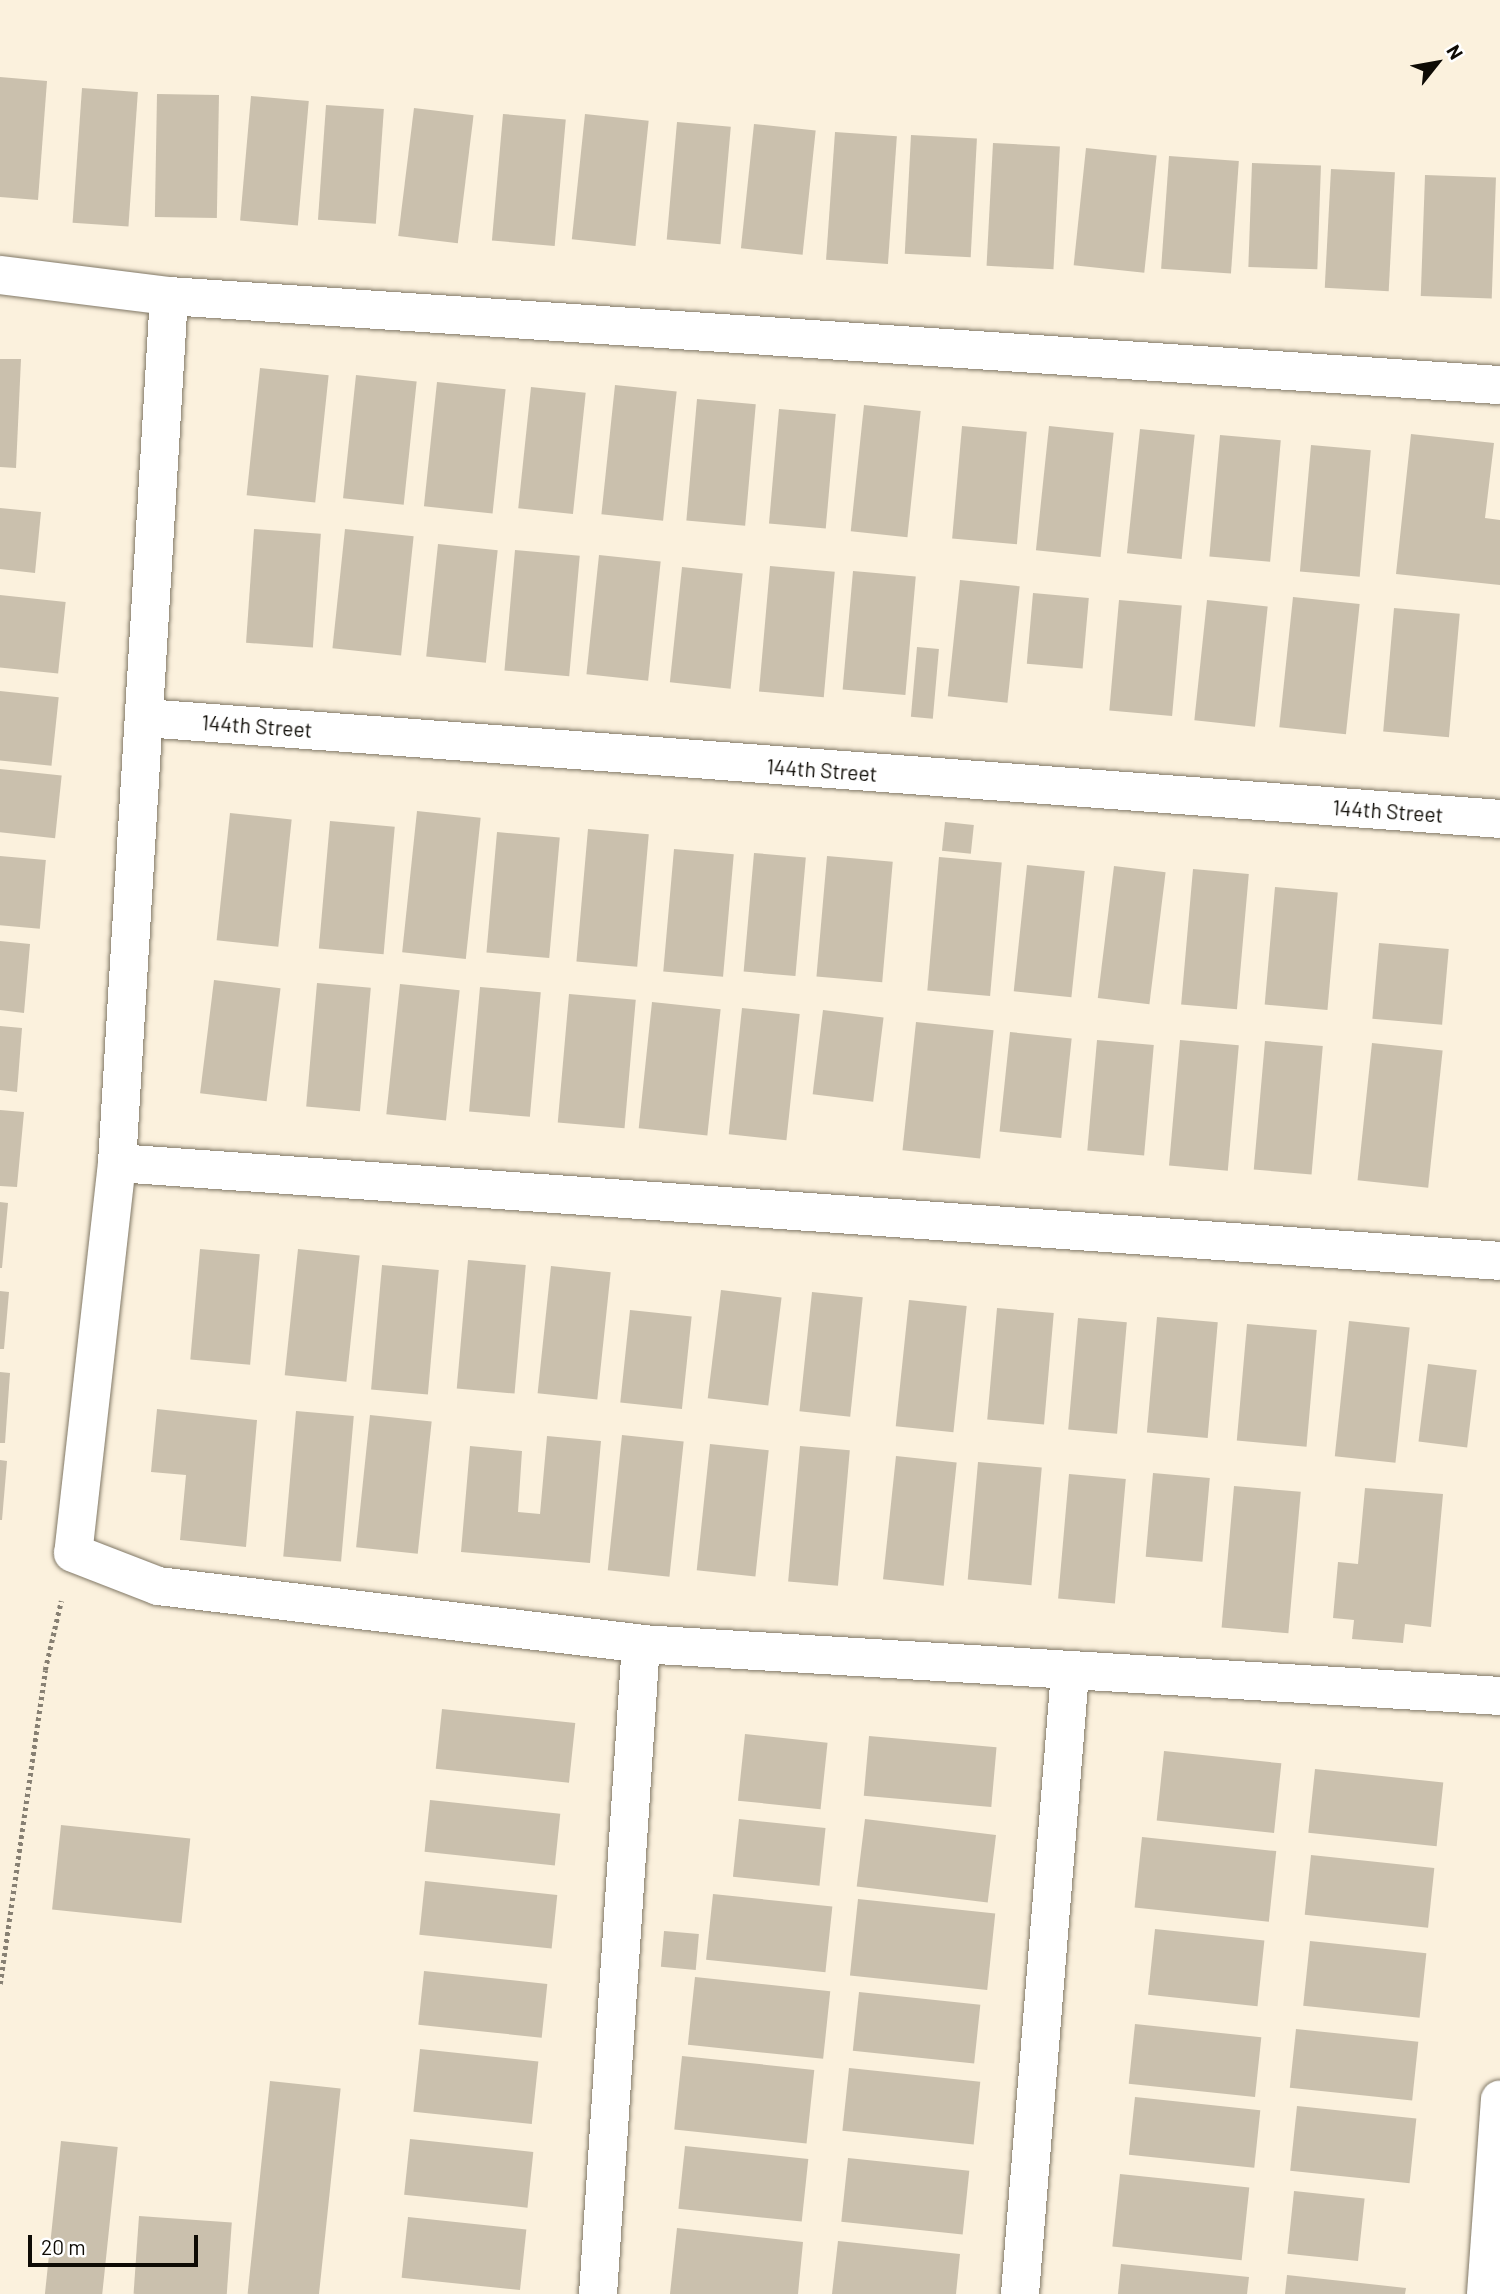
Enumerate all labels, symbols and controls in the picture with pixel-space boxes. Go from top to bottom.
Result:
north arrow [1402,28,1472,98]
text: N [1442,41,1469,63]
street label: 144th Street [201,710,313,742]
street label: 144th Street [766,754,878,786]
street label: 144th Street [1332,795,1444,827]
scale bar [32,2220,201,2264]
text: 20 m [41,2234,86,2259]

